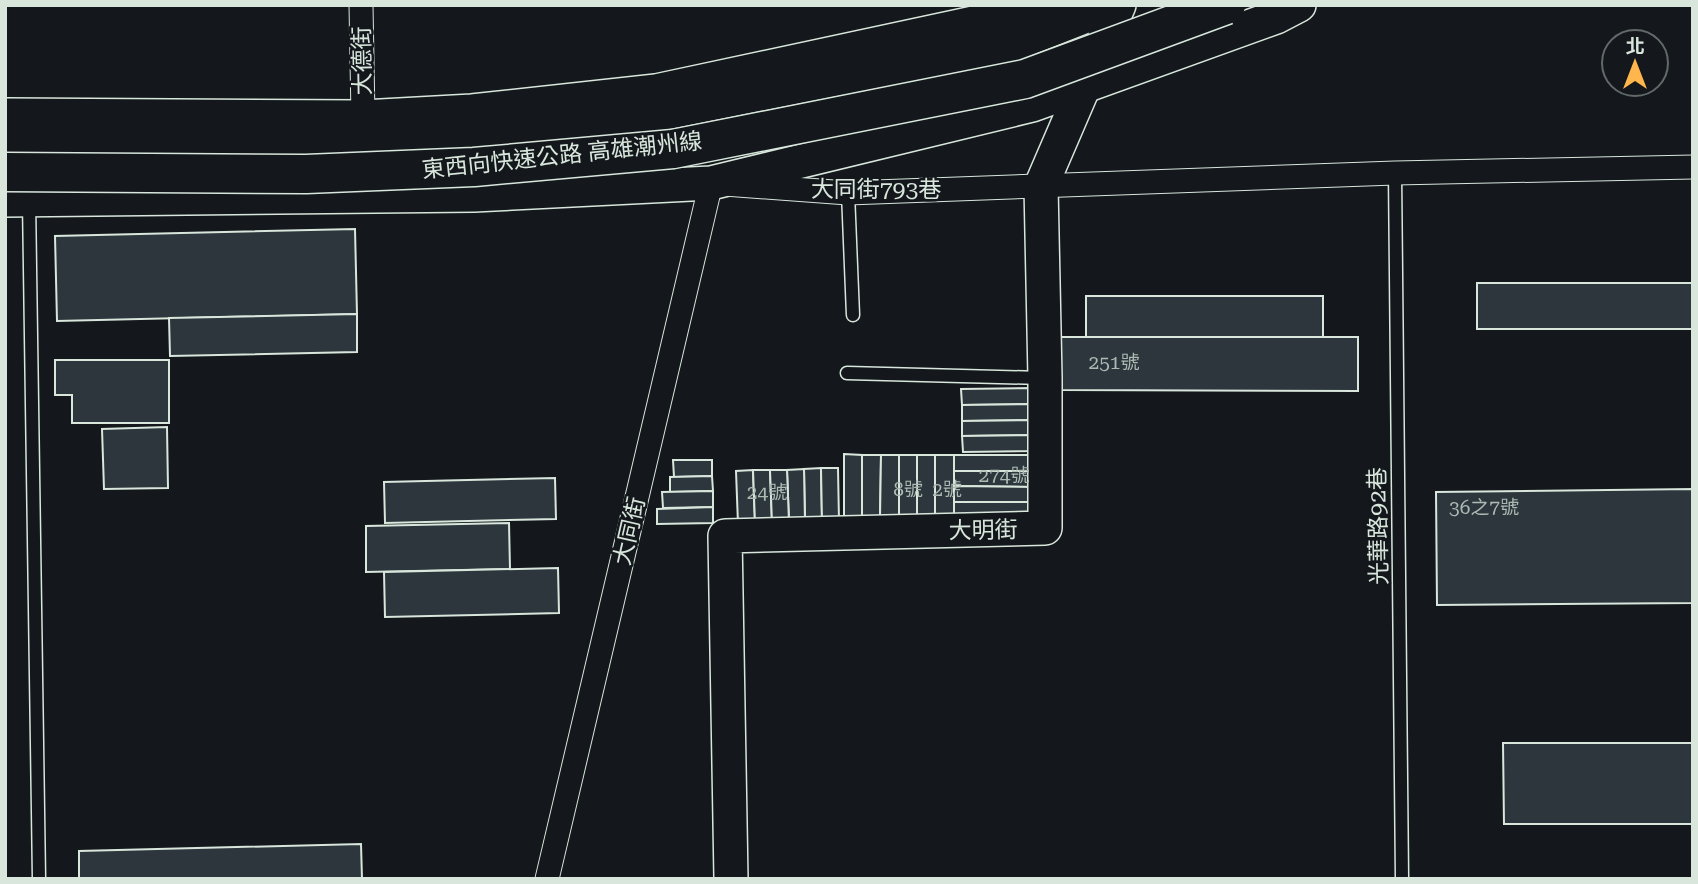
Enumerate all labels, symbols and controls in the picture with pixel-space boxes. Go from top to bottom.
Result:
street label: 大德街 [348,26,377,96]
north arrow [1600,28,1670,98]
text: 北 [1625,35,1645,58]
street label: 東西向快速公路 高雄潮州線 [420,127,704,184]
street label: 大同街793巷 [811,176,941,203]
house number: 251號 [1089,351,1139,374]
house number: 274號 [979,464,1029,487]
street label: 光華路92巷 [1364,467,1393,585]
house number: 8號 [893,478,923,501]
house number: 2號 [932,478,962,501]
house number: 24號 [747,481,787,504]
street label: 大同街 [609,494,650,568]
house number: 36之7號 [1449,496,1519,519]
street label: 大明街 [948,516,1018,545]

